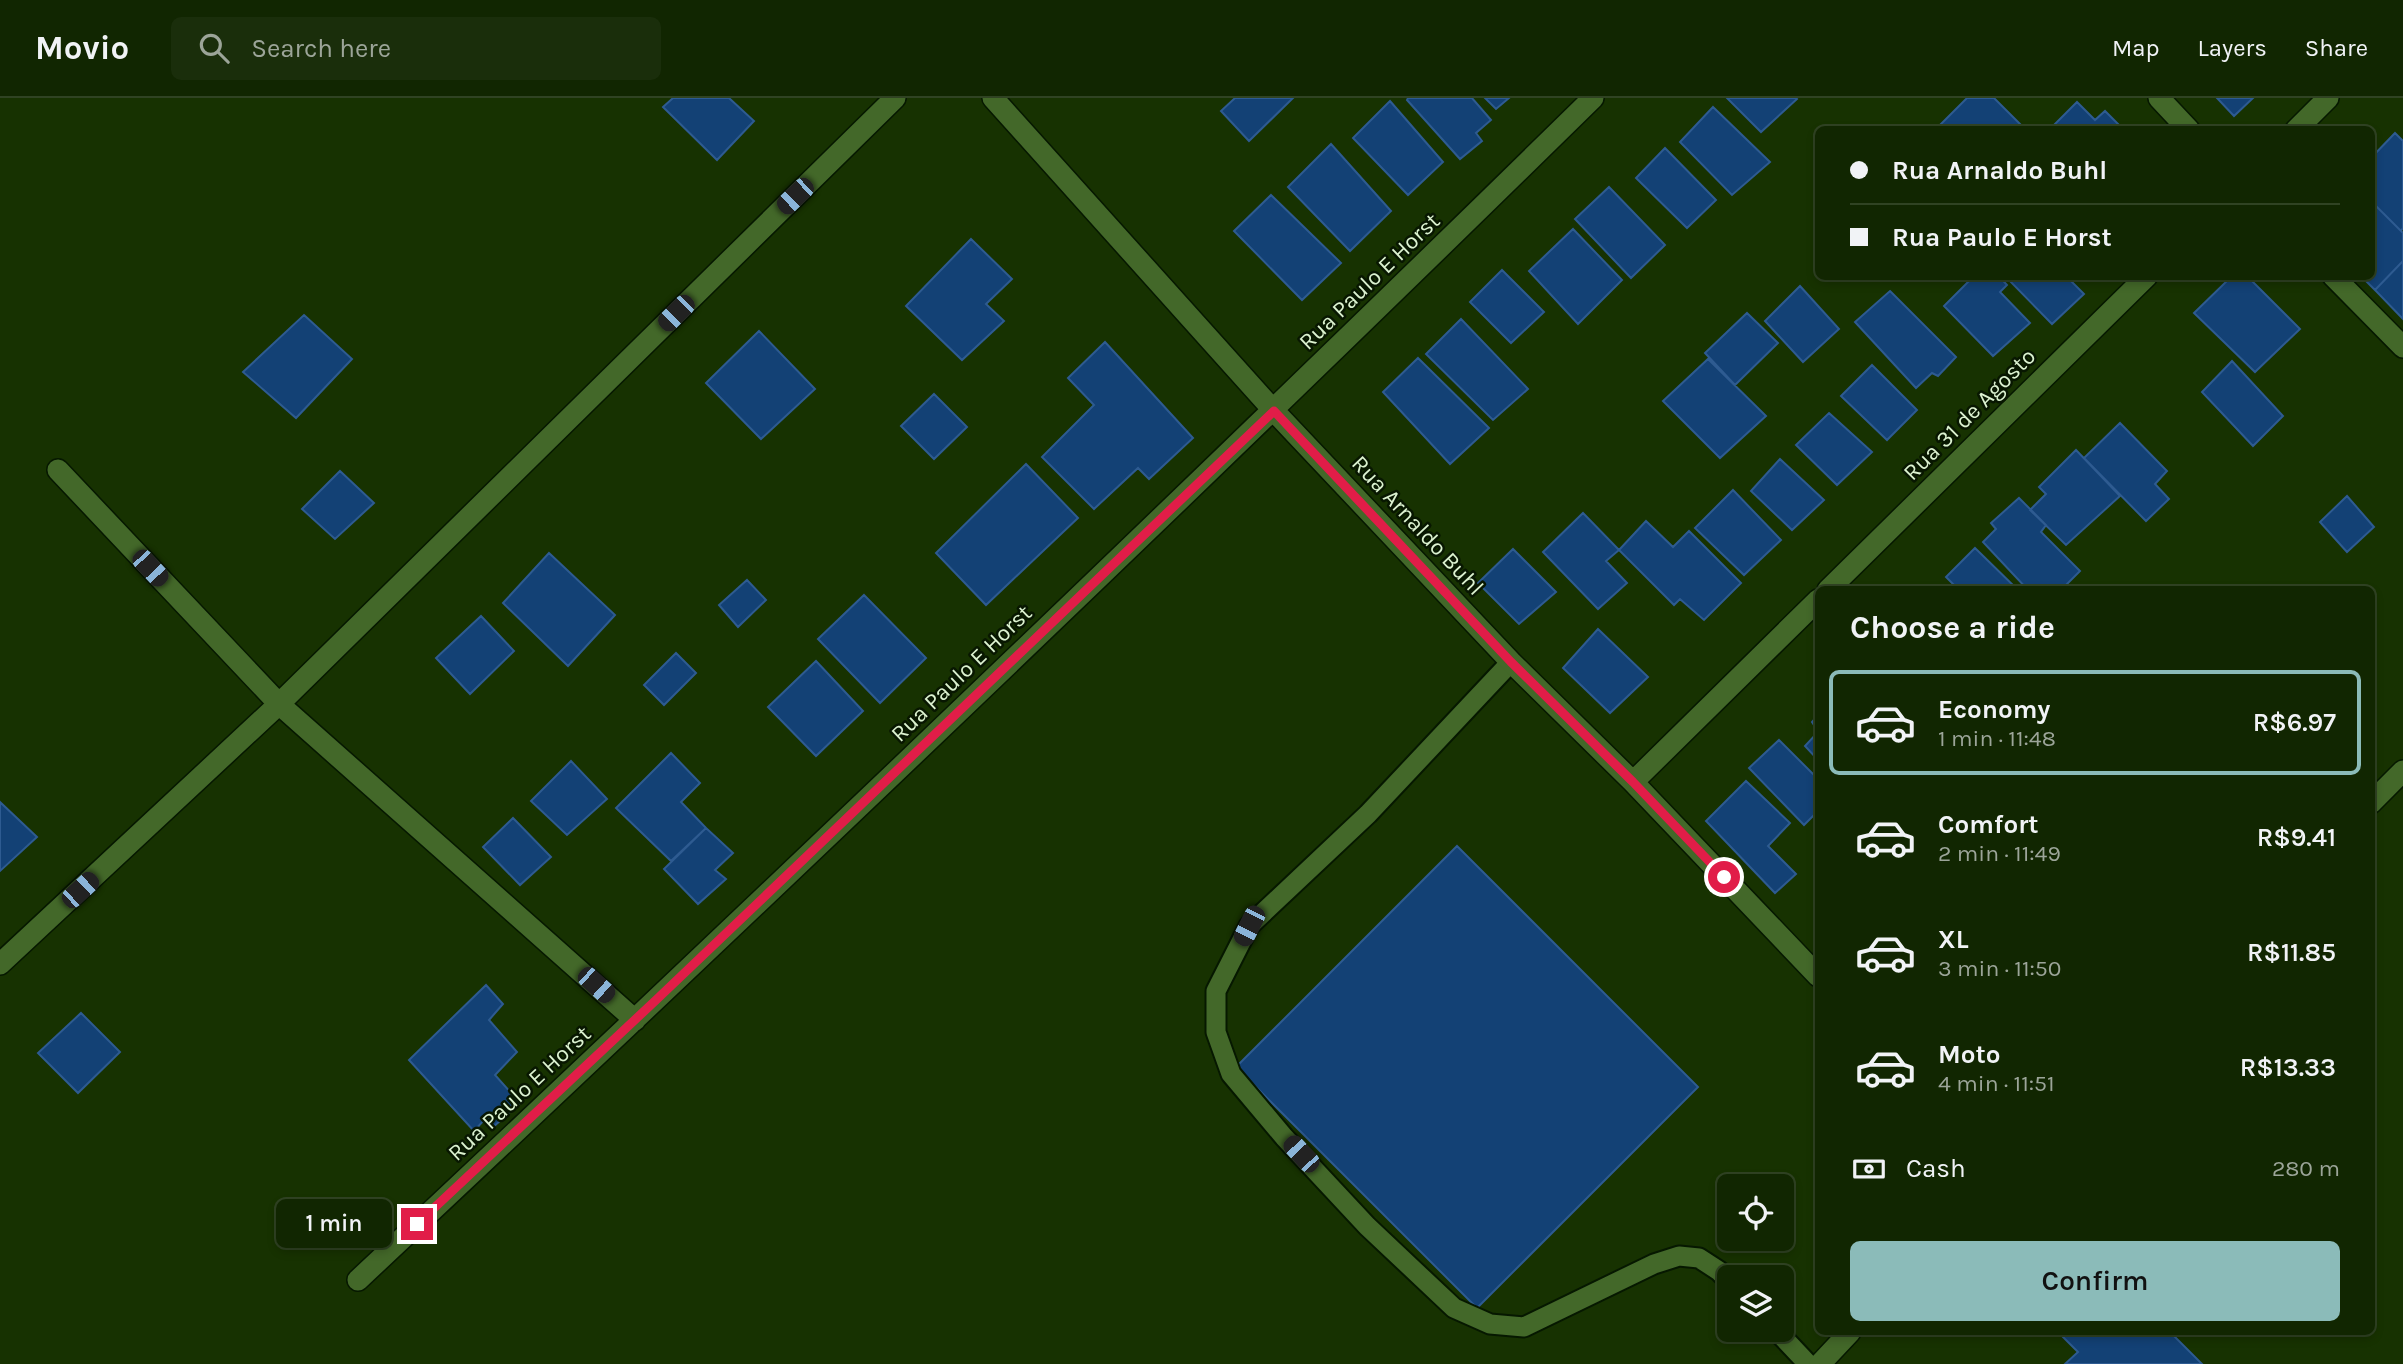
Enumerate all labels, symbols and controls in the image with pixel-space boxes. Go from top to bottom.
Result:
search box [171,17,661,80]
text: Movio [35,29,129,67]
icon: search [195,29,233,67]
text: Search here [251,33,391,64]
text: Map [2112,34,2160,62]
text: Layers [2198,34,2267,62]
text: Share [2305,34,2368,62]
text: Rua Arnaldo Buhl [1892,155,2107,186]
car [773,174,818,218]
street label: Rua Paulo E Horst [1293,207,1446,355]
text: Rua Paulo E Horst [1892,222,2112,253]
car [654,291,699,335]
street label: Rua 31 de Agosto [1898,343,2041,486]
street label: Rua Arnaldo Buhl [1346,450,1489,601]
car [128,545,173,591]
street label: Rua Paulo E Horst [885,599,1038,747]
text: Choose a ride [1850,609,2055,646]
icon: car [1854,691,1917,754]
text: Economy [1938,694,2050,725]
text: R$6.97 [2253,707,2336,738]
text: 1 min · 11:48 [1938,725,2056,752]
icon: car [1854,806,1917,869]
text: Comfort [1938,809,2039,840]
text: R$9.41 [2257,822,2336,853]
text: 2 min · 11:49 [1938,840,2061,867]
route start [1708,861,1740,893]
car [58,868,103,912]
car [1231,903,1268,949]
icon: car [1854,921,1917,984]
text: XL [1938,924,1969,955]
text: R$11.85 [2247,937,2336,968]
text: 3 min · 11:50 [1938,955,2061,982]
car [574,963,619,1007]
street label: Rua Paulo E Horst [442,1020,597,1166]
icon: car [1854,1036,1917,1099]
text: Moto [1938,1039,2000,1070]
text: R$13.33 [2240,1052,2336,1083]
text: 4 min · 11:51 [1938,1070,2055,1097]
car [1279,1131,1324,1177]
icon: cash [1850,1150,1888,1188]
text: Cash [1906,1153,1966,1184]
text: 280 m [2272,1155,2340,1182]
map controls [1717,1174,1794,1342]
button: locate [1717,1174,1794,1251]
callout: 1 min [277,1200,392,1248]
route end [401,1208,433,1240]
text: 1 min [305,1210,363,1237]
button: Confirm [1850,1241,2340,1321]
button: layers [1717,1265,1794,1342]

